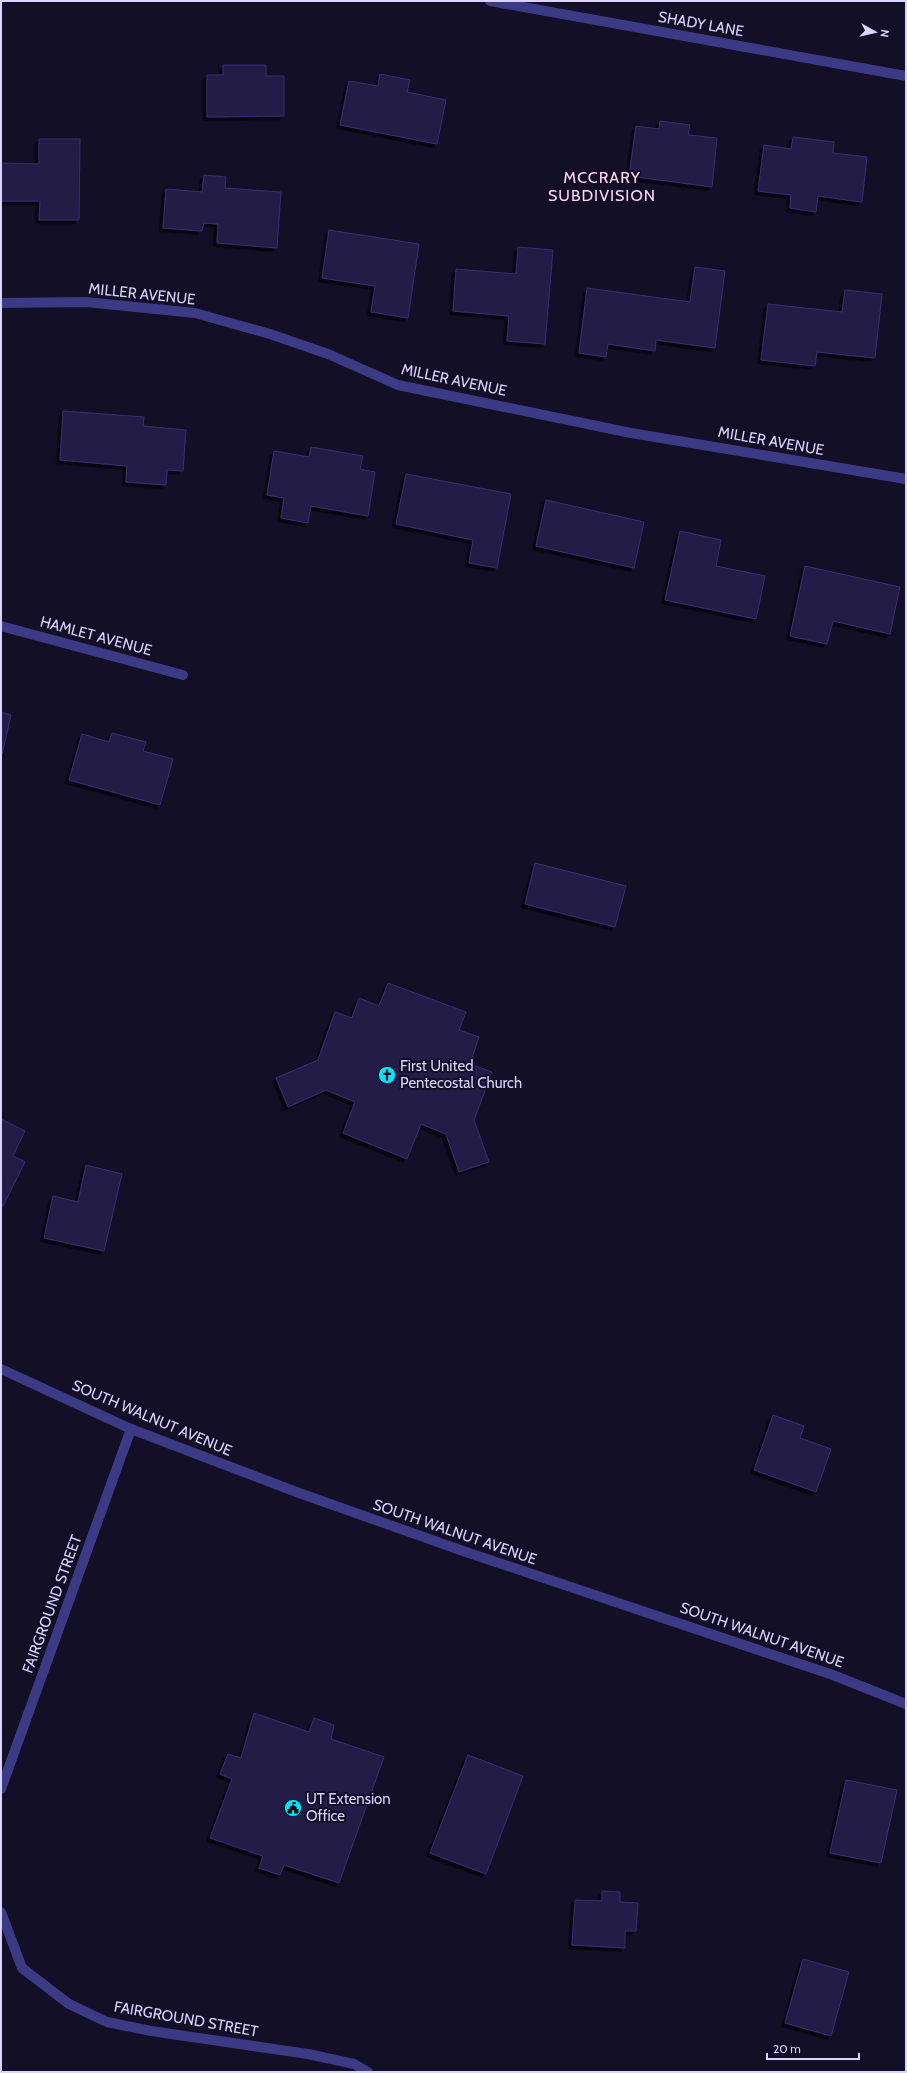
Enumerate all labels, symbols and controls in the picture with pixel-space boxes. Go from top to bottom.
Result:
street label: SHADY LANE [657,8,745,40]
north arrow [855,12,895,52]
text: N [877,29,892,38]
district label: MCCRARY SUBDIVISION [548,168,656,205]
street label: MILLER AVENUE [88,279,196,309]
street label: MILLER AVENUE [400,360,508,400]
street label: MILLER AVENUE [717,423,825,459]
street label: HAMLET AVENUE [38,612,154,660]
place label: First United Pentecostal Church [400,1057,522,1092]
church icon: First United Pentecostal Church [377,1065,397,1085]
street label: SOUTH WALNUT AVENUE [69,1376,235,1460]
street label: SOUTH WALNUT AVENUE [371,1495,539,1569]
street label: FAIRGROUND STREET [19,1532,85,1676]
street label: SOUTH WALNUT AVENUE [678,1598,846,1672]
place label: UT Extension Office [306,1790,391,1825]
public building icon: UT Extension Office [283,1798,303,1818]
street label: FAIRGROUND STREET [113,1997,259,2041]
scale bar [767,2035,859,2061]
text: 20 m [773,2041,801,2056]

